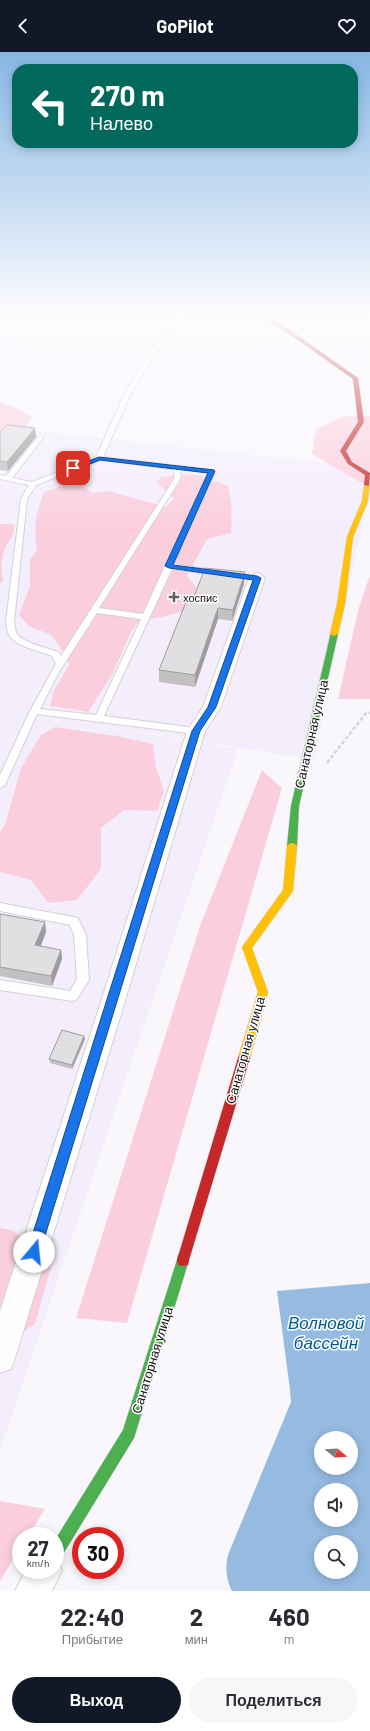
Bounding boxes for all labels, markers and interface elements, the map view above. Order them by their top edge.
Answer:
icon: back [12,15,34,37]
text: GoPilot [156,15,214,37]
icon: heart [336,15,358,37]
text: 270 m [90,78,165,112]
icon: left [24,80,76,132]
text: Налево [90,112,153,134]
pin [56,451,90,485]
icon: arrive [62,457,84,479]
marker: хоспис [168,591,180,603]
place label: хоспис [183,591,218,604]
street label: Санаторная улица [291,677,331,790]
street label: Санаторная улица [222,994,268,1106]
position arrow [13,1231,55,1273]
street label: Санаторная улица [128,1304,176,1415]
water label: Волновой бассейн [288,1312,365,1352]
north arrow [314,1431,358,1475]
map controls [314,1431,358,1579]
button: sound [314,1483,358,1527]
speed limit sign: 30 [72,1527,124,1579]
button: search [314,1535,358,1579]
text: 27 [27,1536,49,1560]
text: km/h [27,1557,49,1569]
text: 22:40 [60,1602,124,1631]
text: 2 [190,1602,203,1631]
text: 460 [268,1602,310,1631]
text: Прибытие [62,1631,123,1647]
text: мин [185,1631,208,1647]
text: m [284,1631,294,1647]
button: Выход [12,1677,181,1723]
button: Поделиться [189,1677,358,1723]

